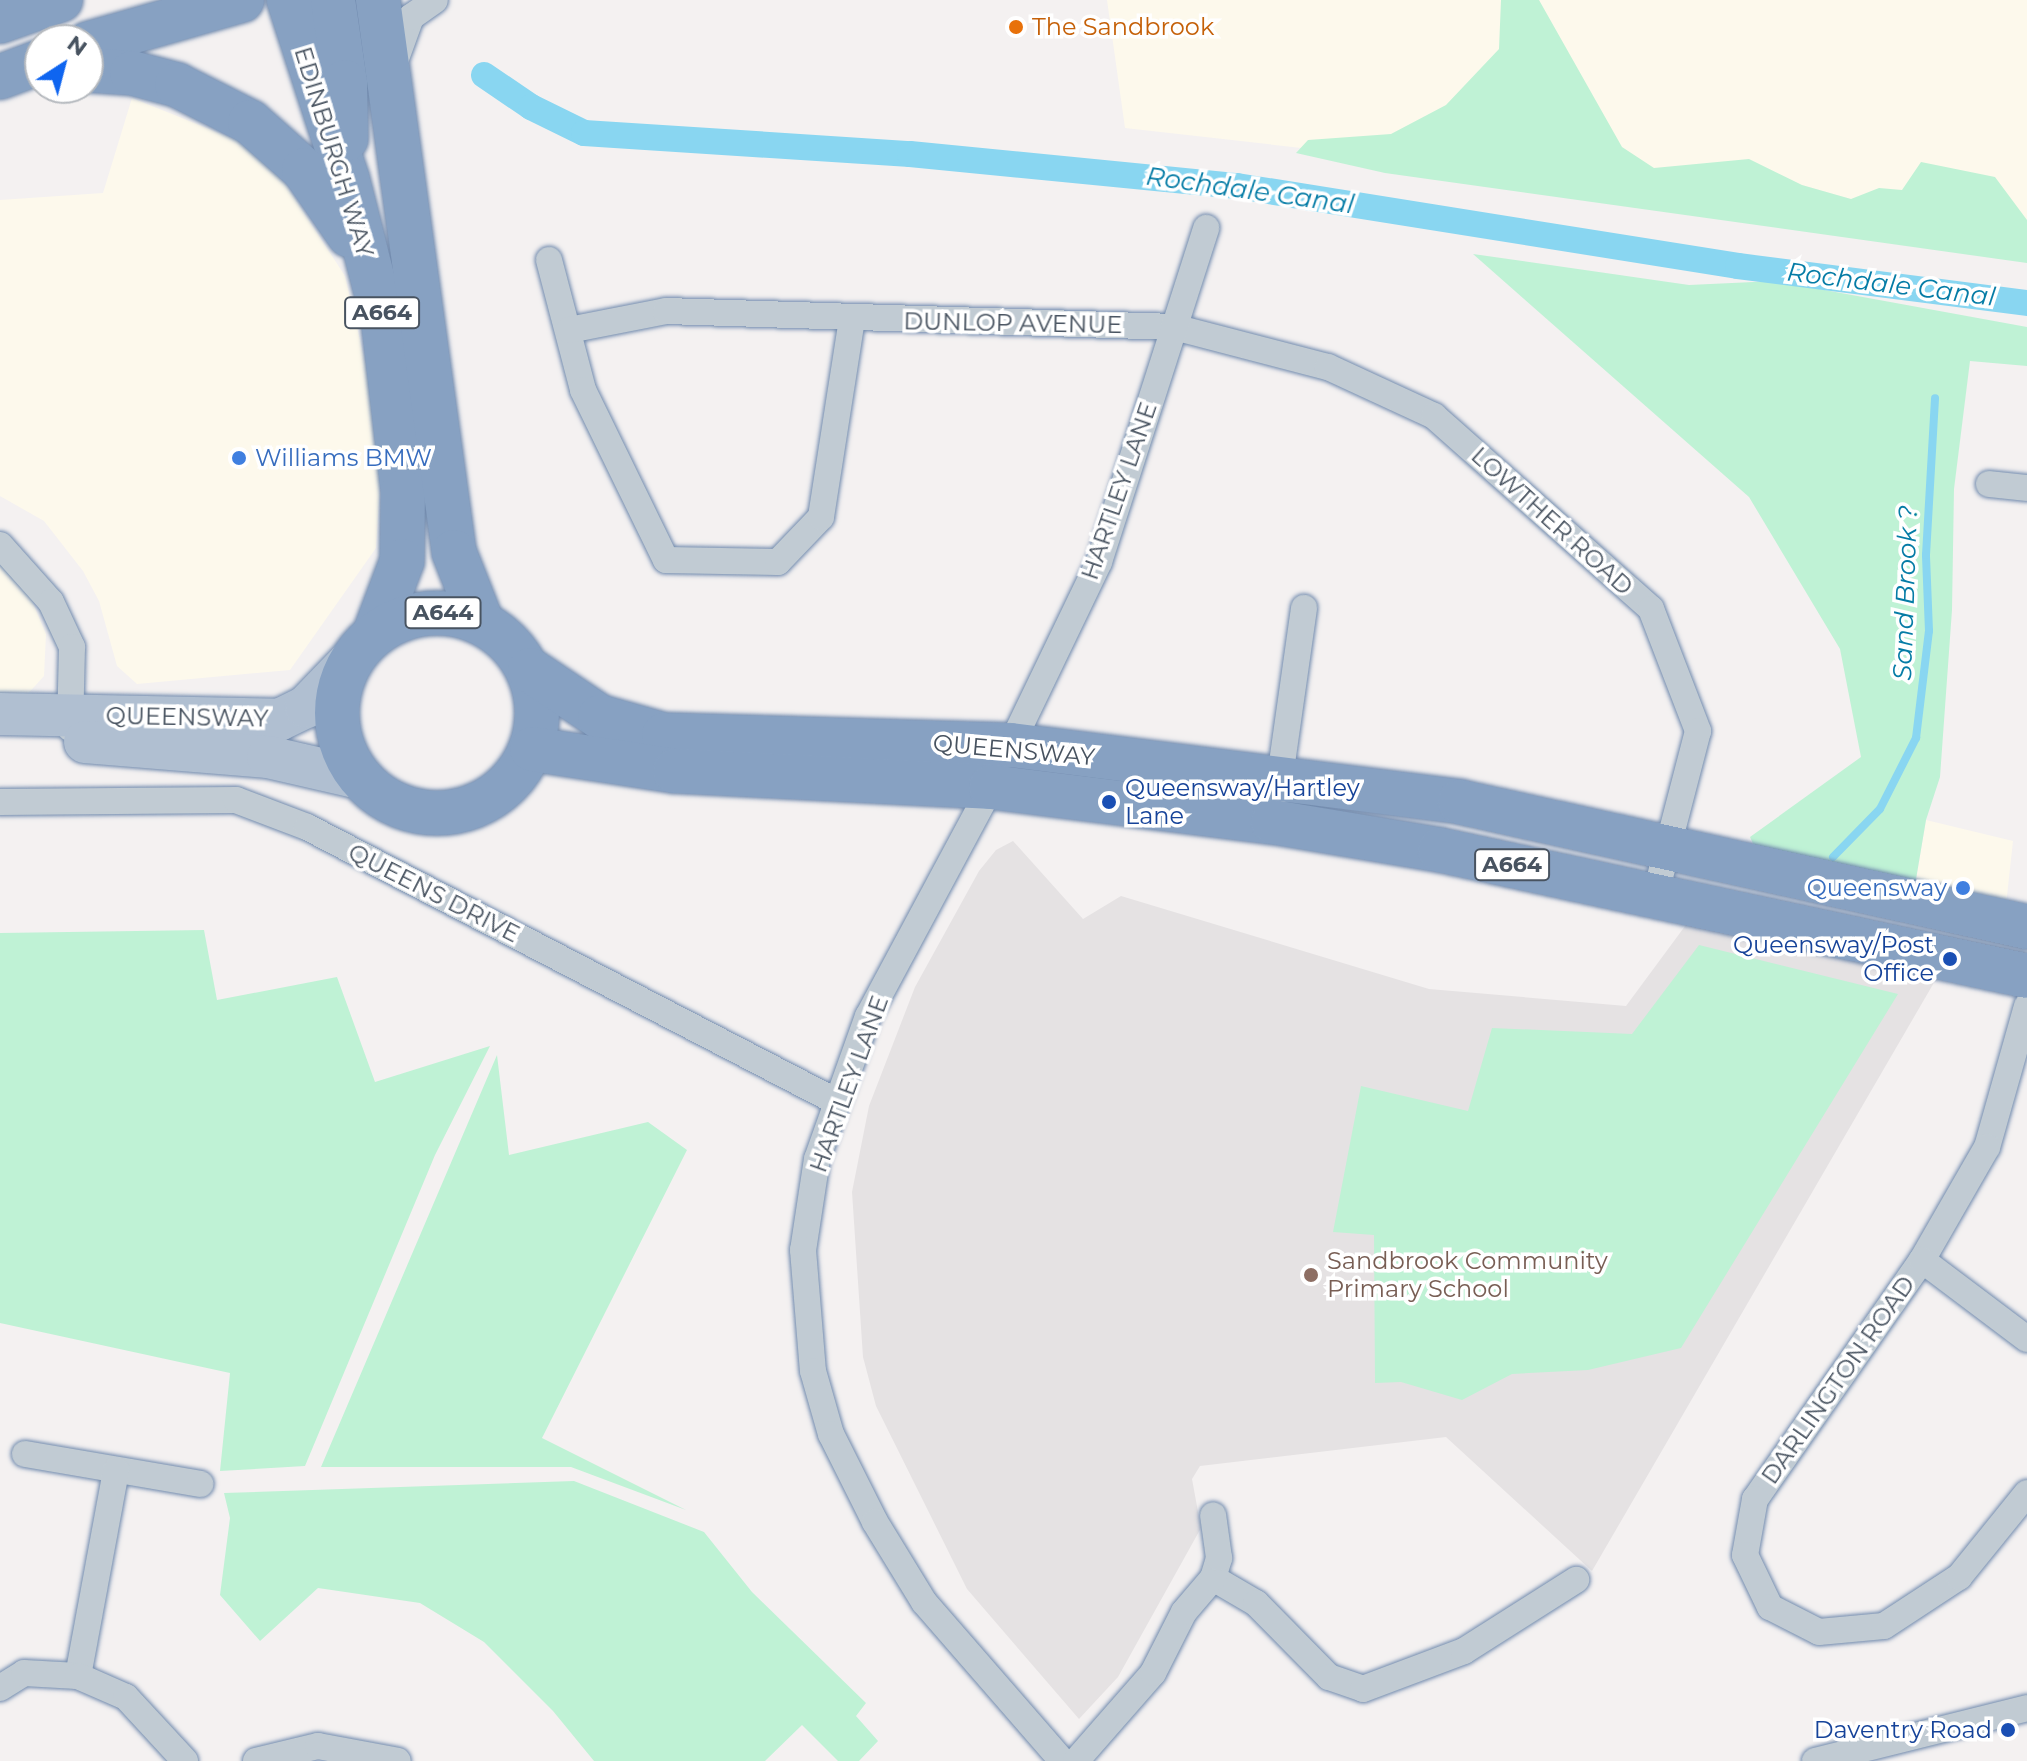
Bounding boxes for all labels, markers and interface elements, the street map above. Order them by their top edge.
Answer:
place label: The Sandbrook [1032,13,1214,41]
marker: The Sandbrook [1007,18,1025,36]
north arrow [24,24,104,104]
text: N [62,30,92,62]
street label: EDINBURGH WAY [288,43,380,261]
water label: Rochdale Canal [1144,161,1356,221]
water label: Rochdale Canal [1785,257,1997,313]
road number: A664 [344,295,420,331]
street label: DUNLOP AVENUE [903,307,1123,339]
street label: HARTLEY LANE [1075,398,1163,584]
street label: LOWTHER ROAD [1465,441,1639,601]
place label: Williams BMW [255,444,432,472]
marker: Williams BMW [230,449,248,467]
water label: Sand Brook ? [1887,505,1925,681]
road number: A644 [403,595,483,631]
street label: QUEENSWAY [105,701,269,733]
street label: QUEENSWAY [932,729,1096,771]
place label: Queensway/Hartley Lane [1125,774,1360,830]
marker: Queensway/Hartley Lane [1100,793,1118,811]
street label: QUEENS DRIVE [344,837,524,949]
road number: A664 [1474,847,1550,883]
place label: Queensway [1807,874,1947,902]
marker: Queensway [1954,879,1972,897]
place label: Queensway/Post Office [1733,931,1934,987]
marker: Queensway/Post Office [1941,950,1959,968]
street label: HARTLEY LANE [804,992,894,1176]
place label: Sandbrook Community Primary School [1327,1247,1608,1303]
marker: Sandbrook Community Primary School [1302,1266,1320,1284]
street label: DARLINGTON ROAD [1755,1270,1921,1490]
place label: Daventry Road [1814,1716,1992,1744]
marker: Daventry Road [1999,1721,2017,1739]

